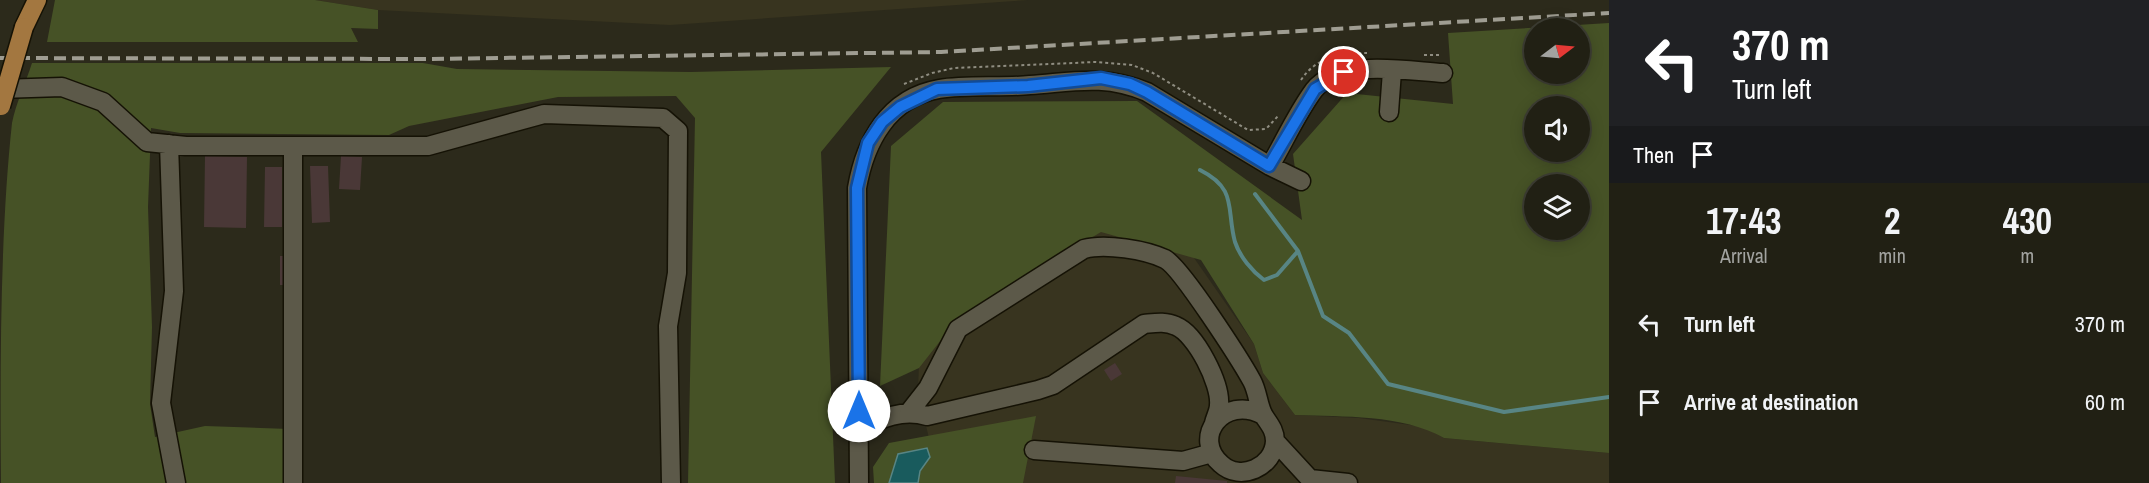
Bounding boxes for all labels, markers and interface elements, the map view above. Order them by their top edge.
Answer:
text: 370 m [1732,17,1830,73]
north arrow [1524,18,1590,84]
map controls [1524,18,1590,240]
icon: left [1633,24,1711,102]
pin [1318,46,1369,97]
icon: arrive [1327,55,1360,88]
text: Turn left [1732,71,1811,107]
button: sound [1524,96,1590,162]
icon: arrive [1686,138,1719,171]
text: Then [1633,140,1674,170]
button: layers [1524,174,1590,240]
text: 17:43 [1706,197,1781,245]
text: 2 [1884,197,1900,245]
text: 430 [2003,197,2052,245]
text: Arrival [1720,242,1767,269]
text: min [1878,242,1906,269]
text: m [2021,242,2034,269]
icon: left [1633,308,1666,341]
text: Turn left [1684,309,1755,339]
text: 370 m [2075,309,2125,339]
position arrow [827,379,891,443]
icon: arrive [1633,386,1666,419]
text: Arrive at destination [1684,387,1858,417]
text: 60 m [2085,387,2125,417]

